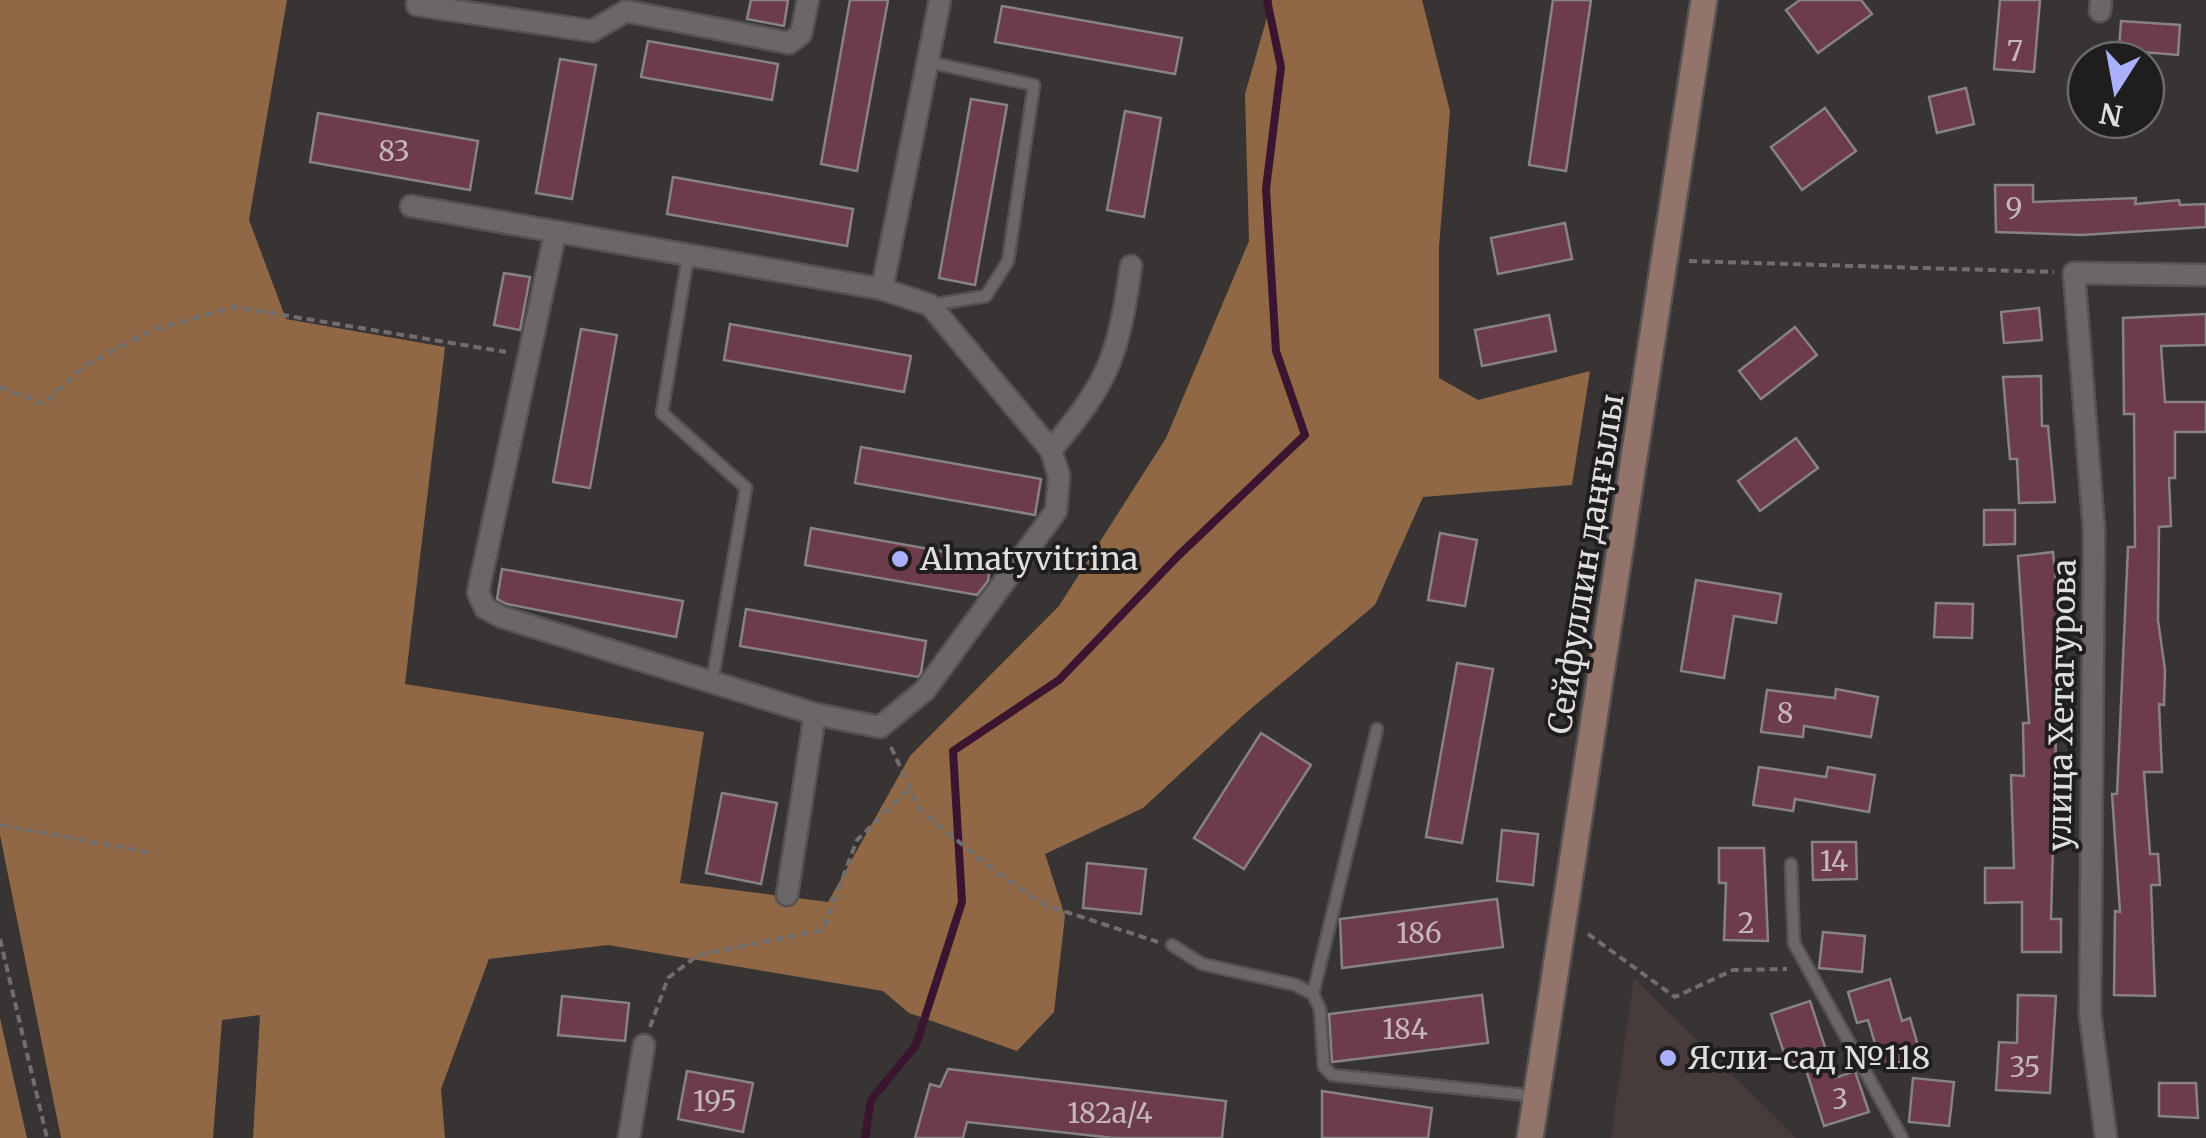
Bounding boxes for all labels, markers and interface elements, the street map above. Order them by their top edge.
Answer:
house number: 7 [2007,33,2023,69]
north arrow [2066,40,2166,140]
text: N [2097,95,2126,134]
house number: 83 [378,133,410,169]
house number: 9 [2006,190,2022,226]
street label: Сейфуллин даңғылы [1539,391,1633,737]
place label: Almatyvitrina [919,539,1138,579]
marker: Almatyvitrina [889,548,911,570]
street label: улица Хетагурова [2039,559,2085,851]
house number: 8 [1777,695,1793,731]
house number: 14 [1820,843,1848,879]
house number: 2 [1738,905,1754,941]
house number: 186 [1396,915,1442,951]
house number: 184 [1382,1011,1428,1047]
place label: Ясли-сад №118 [1688,1038,1930,1078]
marker: Ясли-сад №118 [1657,1047,1679,1069]
house number: 35 [2010,1049,2040,1085]
house number: 3 [1832,1081,1848,1117]
house number: 195 [693,1083,737,1119]
house number: 182а/4 [1067,1095,1153,1131]

